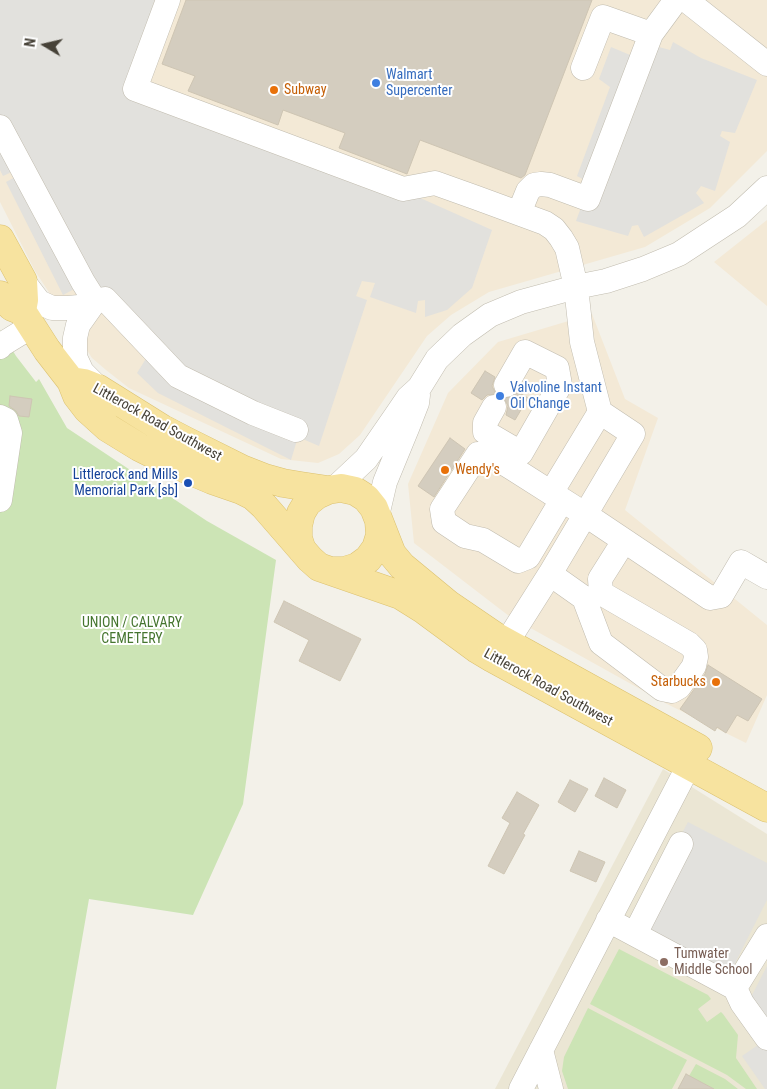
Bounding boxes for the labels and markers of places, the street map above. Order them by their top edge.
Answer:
place label: Walmart Supercenter [386,67,452,100]
marker: Walmart Supercenter [370,77,382,89]
place label: Subway [284,82,326,98]
marker: Subway [268,84,280,96]
place label: Valvoline Instant Oil Change [510,380,602,412]
marker: Valvoline Instant Oil Change [494,390,506,402]
place label: Wendy's [455,462,500,478]
marker: Wendy's [439,464,451,476]
place label: Littlerock and Mills Memorial Park [sb] [73,467,178,500]
marker: Littlerock and Mills Memorial Park [sb] [182,477,194,489]
place label: Starbucks [651,674,706,690]
marker: Starbucks [710,676,722,688]
place label: Tumwater Middle School [674,946,752,979]
marker: Tumwater Middle School [658,956,670,968]

